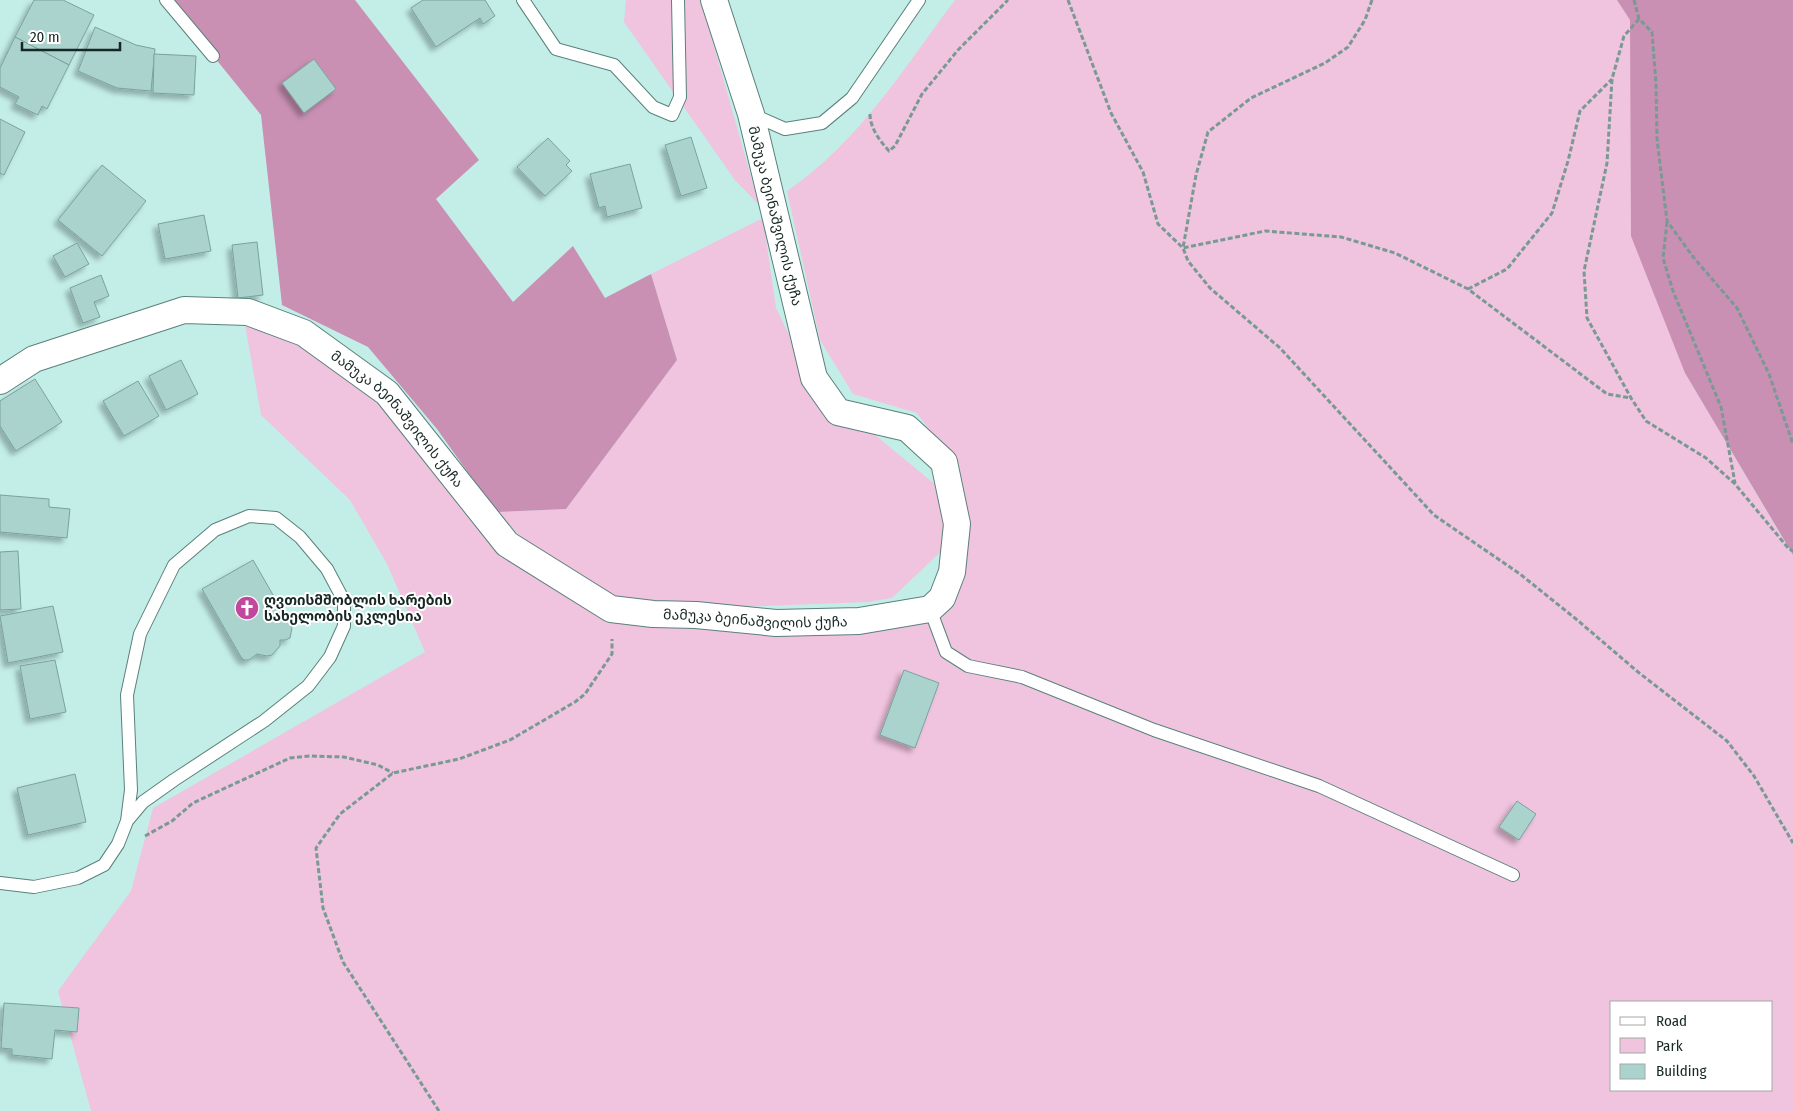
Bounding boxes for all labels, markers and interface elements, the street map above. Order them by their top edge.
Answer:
scale bar [22,20,120,52]
text: 20 m [30,28,60,46]
street label: მამუკა ბეინაშვილის ქუჩა [744,124,806,308]
street label: მამუკა ბეინაშვილის ქუჩა [328,347,467,491]
place label: ღვთისმშობლის ხარების სახელობის ეკლესია [264,592,452,625]
church icon: ღვთისმშობლის ხარების სახელობის ეკლესია [234,595,260,621]
street label: მამუკა ბეინაშვილის ქუჩა [663,606,848,632]
legend [1610,1001,1773,1091]
text: Road [1656,1012,1687,1030]
text: Park [1656,1037,1683,1055]
text: Building [1656,1062,1707,1080]

